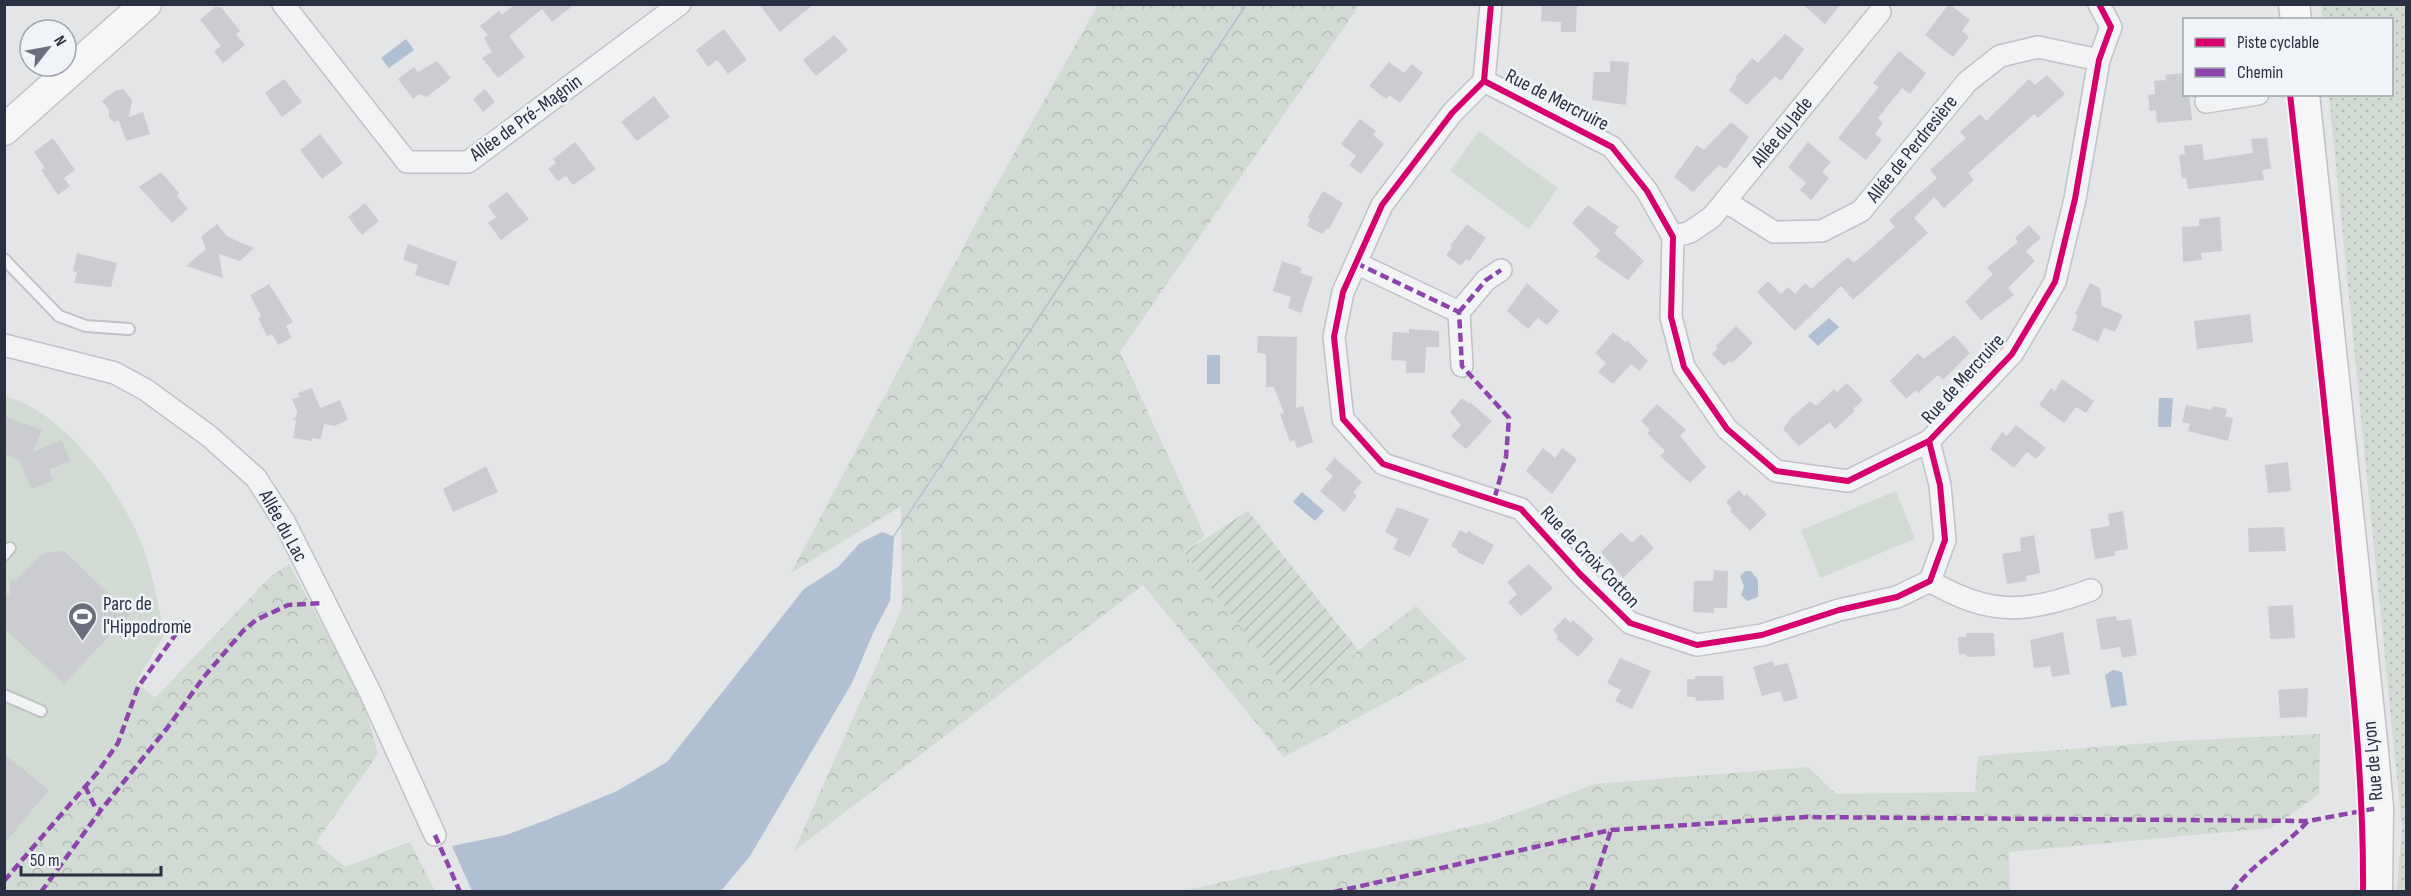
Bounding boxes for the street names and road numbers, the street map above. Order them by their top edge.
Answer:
street label: Rue de Mercruire [1501,64,1613,136]
street label: Allée de Pré-Magnin [464,69,587,167]
street label: Allée de Perdresière [1861,90,1963,208]
street label: Allée du Jade [1746,92,1818,173]
street label: Rue de Mercruire [1916,329,2010,429]
street label: Allée du Lac [253,485,313,566]
street label: Rue de Croix Cotton [1535,501,1645,613]
street label: Rue de Lyon [2358,720,2388,802]

